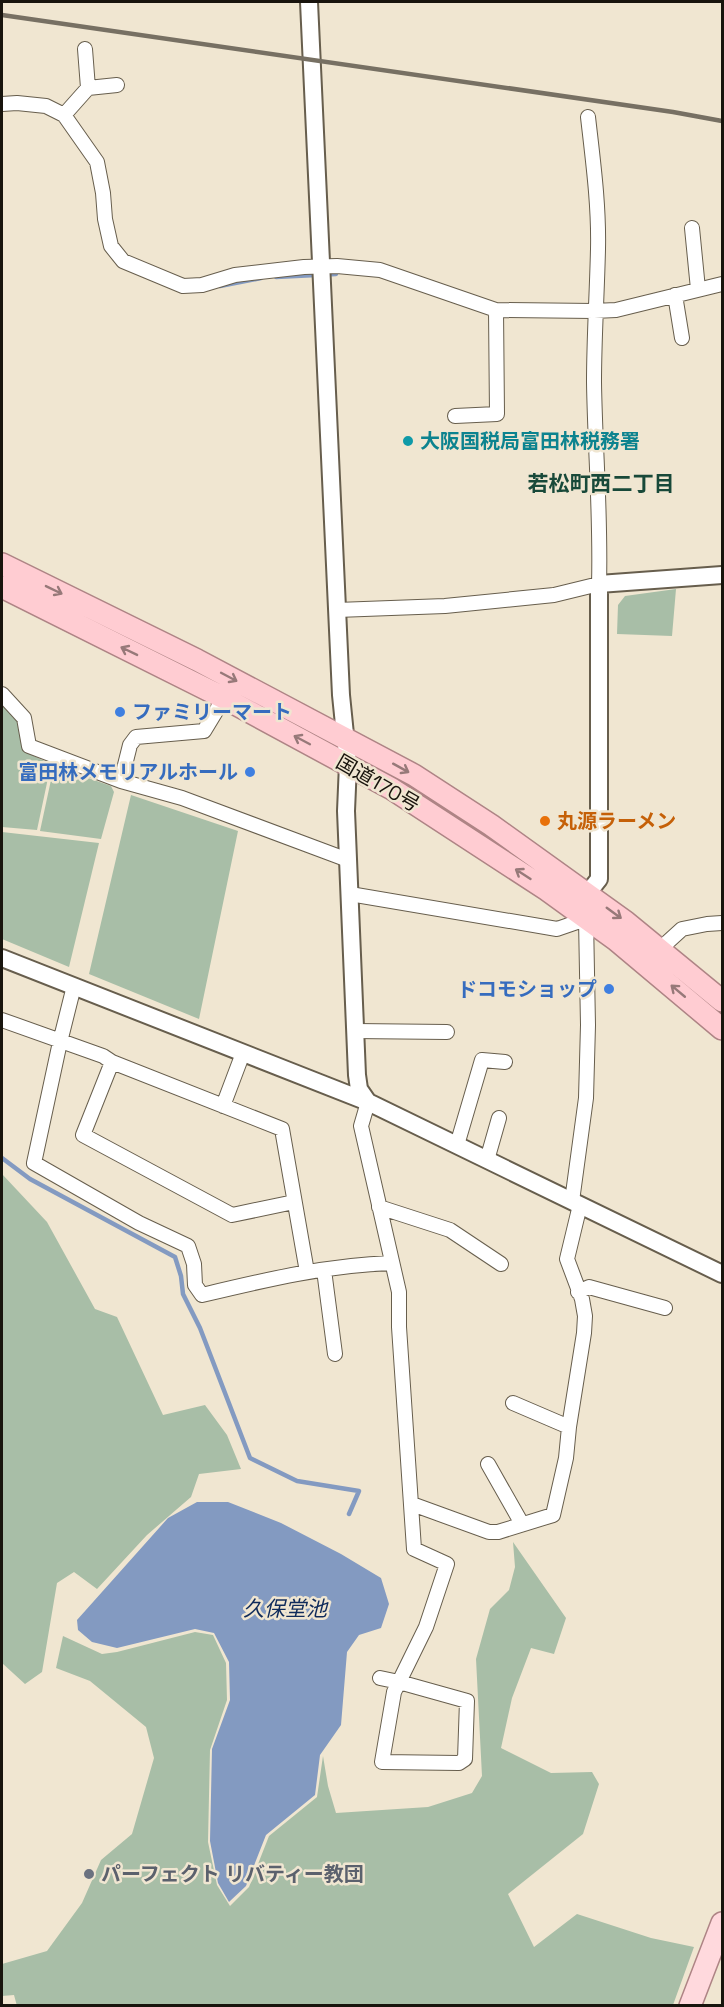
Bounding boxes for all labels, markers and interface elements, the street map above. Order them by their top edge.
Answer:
place label: 大阪国税局富田林税務署 [420,428,640,454]
marker: 大阪国税局富田林税務署 [401,434,415,448]
district label: 若松町西二丁目 [528,470,675,497]
one-way arrow [45,584,63,596]
one-way arrow [120,644,138,656]
one-way arrow [219,671,237,683]
place label: ファミリーマート [132,699,292,725]
marker: ファミリーマート [113,705,127,719]
one-way arrow [294,734,312,745]
street label: 国道170号 [332,749,424,817]
place label: 富田林メモリアルホール [18,759,238,785]
one-way arrow [392,762,409,774]
marker: 富田林メモリアルホール [243,765,257,779]
place label: 丸源ラーメン [557,808,676,834]
marker: 丸源ラーメン [538,814,552,828]
one-way arrow [515,868,531,880]
one-way arrow [605,907,621,919]
place label: ドコモショップ [457,976,597,1002]
marker: ドコモショップ [602,982,616,996]
one-way arrow [671,984,686,998]
water label: 久保堂池 [243,1595,329,1622]
place label: パーフェクト リバティー教団 [101,1861,364,1887]
marker: パーフェクト リバティー教団 [82,1867,96,1881]

